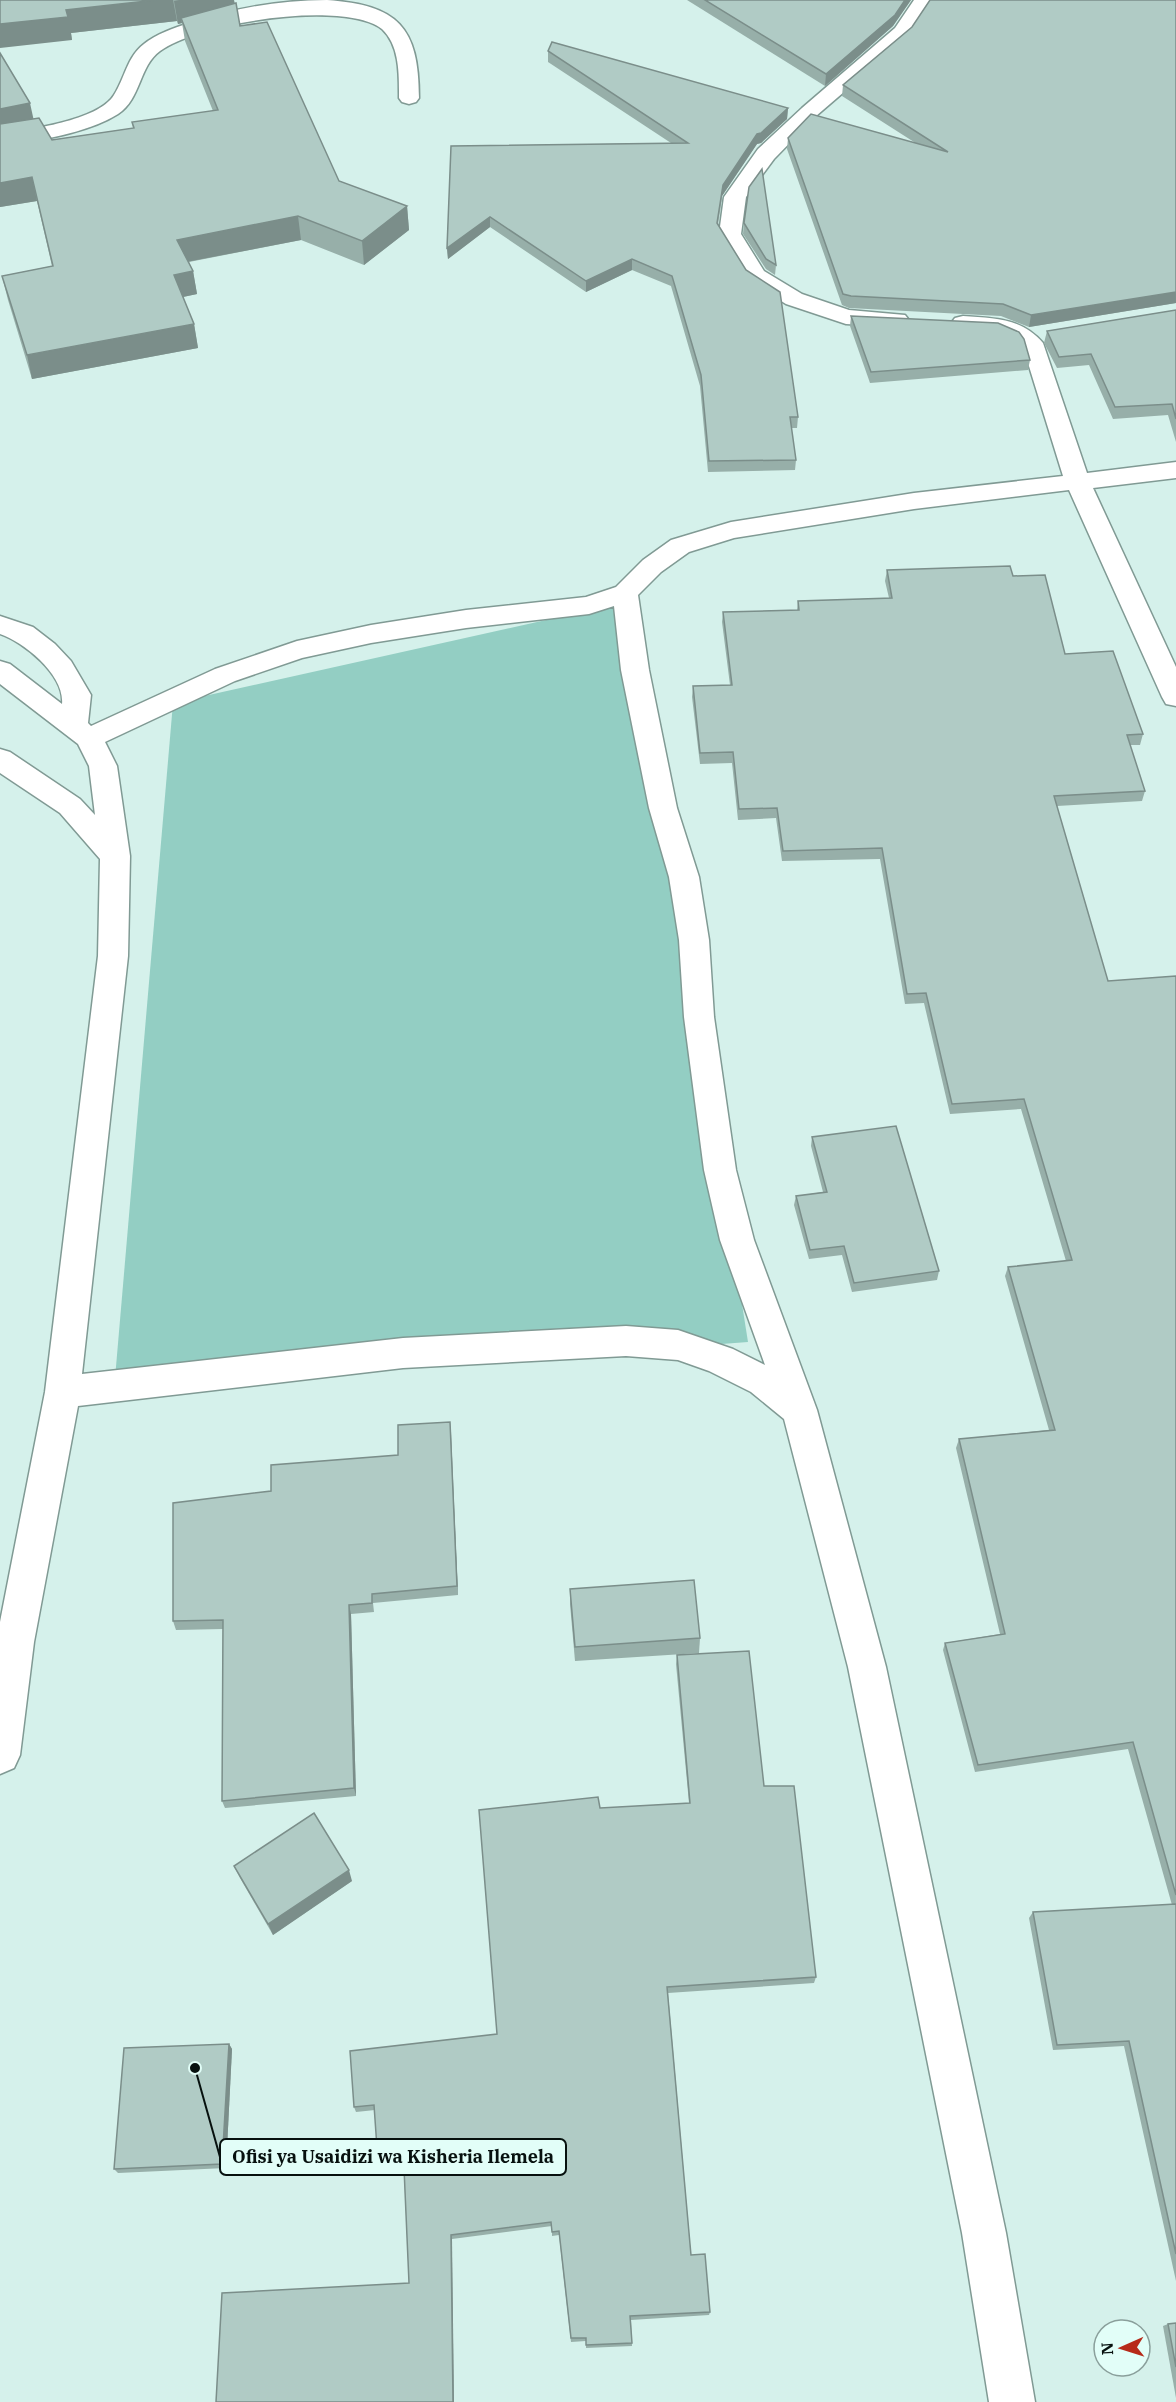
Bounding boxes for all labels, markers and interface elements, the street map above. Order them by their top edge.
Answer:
callout: Ofisi ya Usaidizi wa Kisheria Ilemela [220,2139,566,2175]
text: Ofisi ya Usaidizi wa Kisheria Ilemela [232,2145,554,2168]
north arrow [1092,2318,1152,2378]
text: N [1097,2342,1117,2356]

